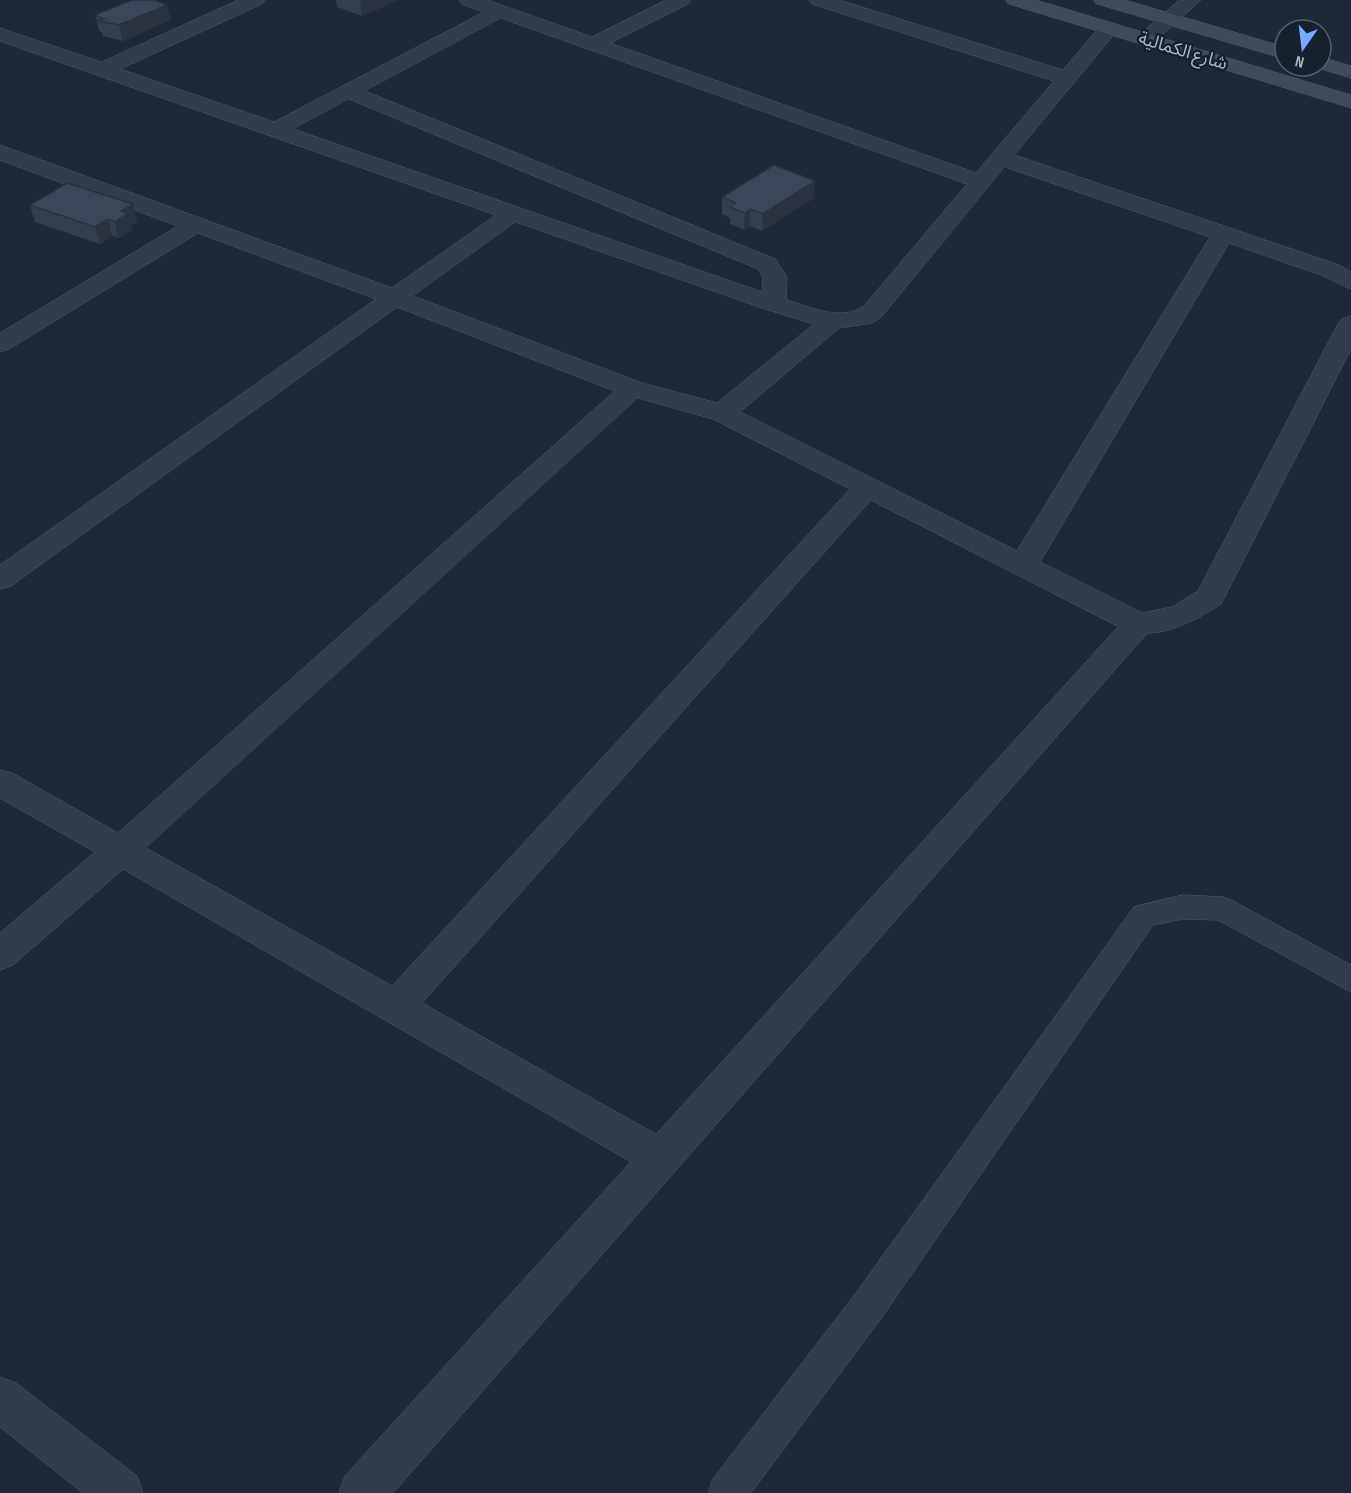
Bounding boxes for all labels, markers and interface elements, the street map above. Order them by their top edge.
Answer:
north arrow [1273,18,1333,78]
street label: شارع الكمالية [1135,28,1230,77]
text: N [1293,51,1306,71]

